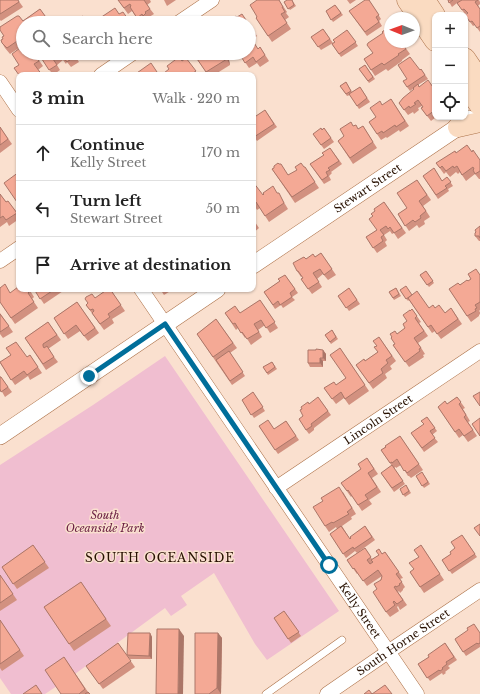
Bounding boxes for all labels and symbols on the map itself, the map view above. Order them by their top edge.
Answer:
north arrow [384,12,420,48]
street label: Stewart Street [331,160,405,216]
route end [80,367,98,385]
street label: Lincoln Street [341,391,416,448]
park label: South Oceanside Park [66,508,145,535]
district label: SOUTH OCEANSIDE [85,550,235,565]
route start [320,556,338,574]
street label: Kelly Street [336,580,385,642]
street label: South Horne Street [354,605,453,679]

